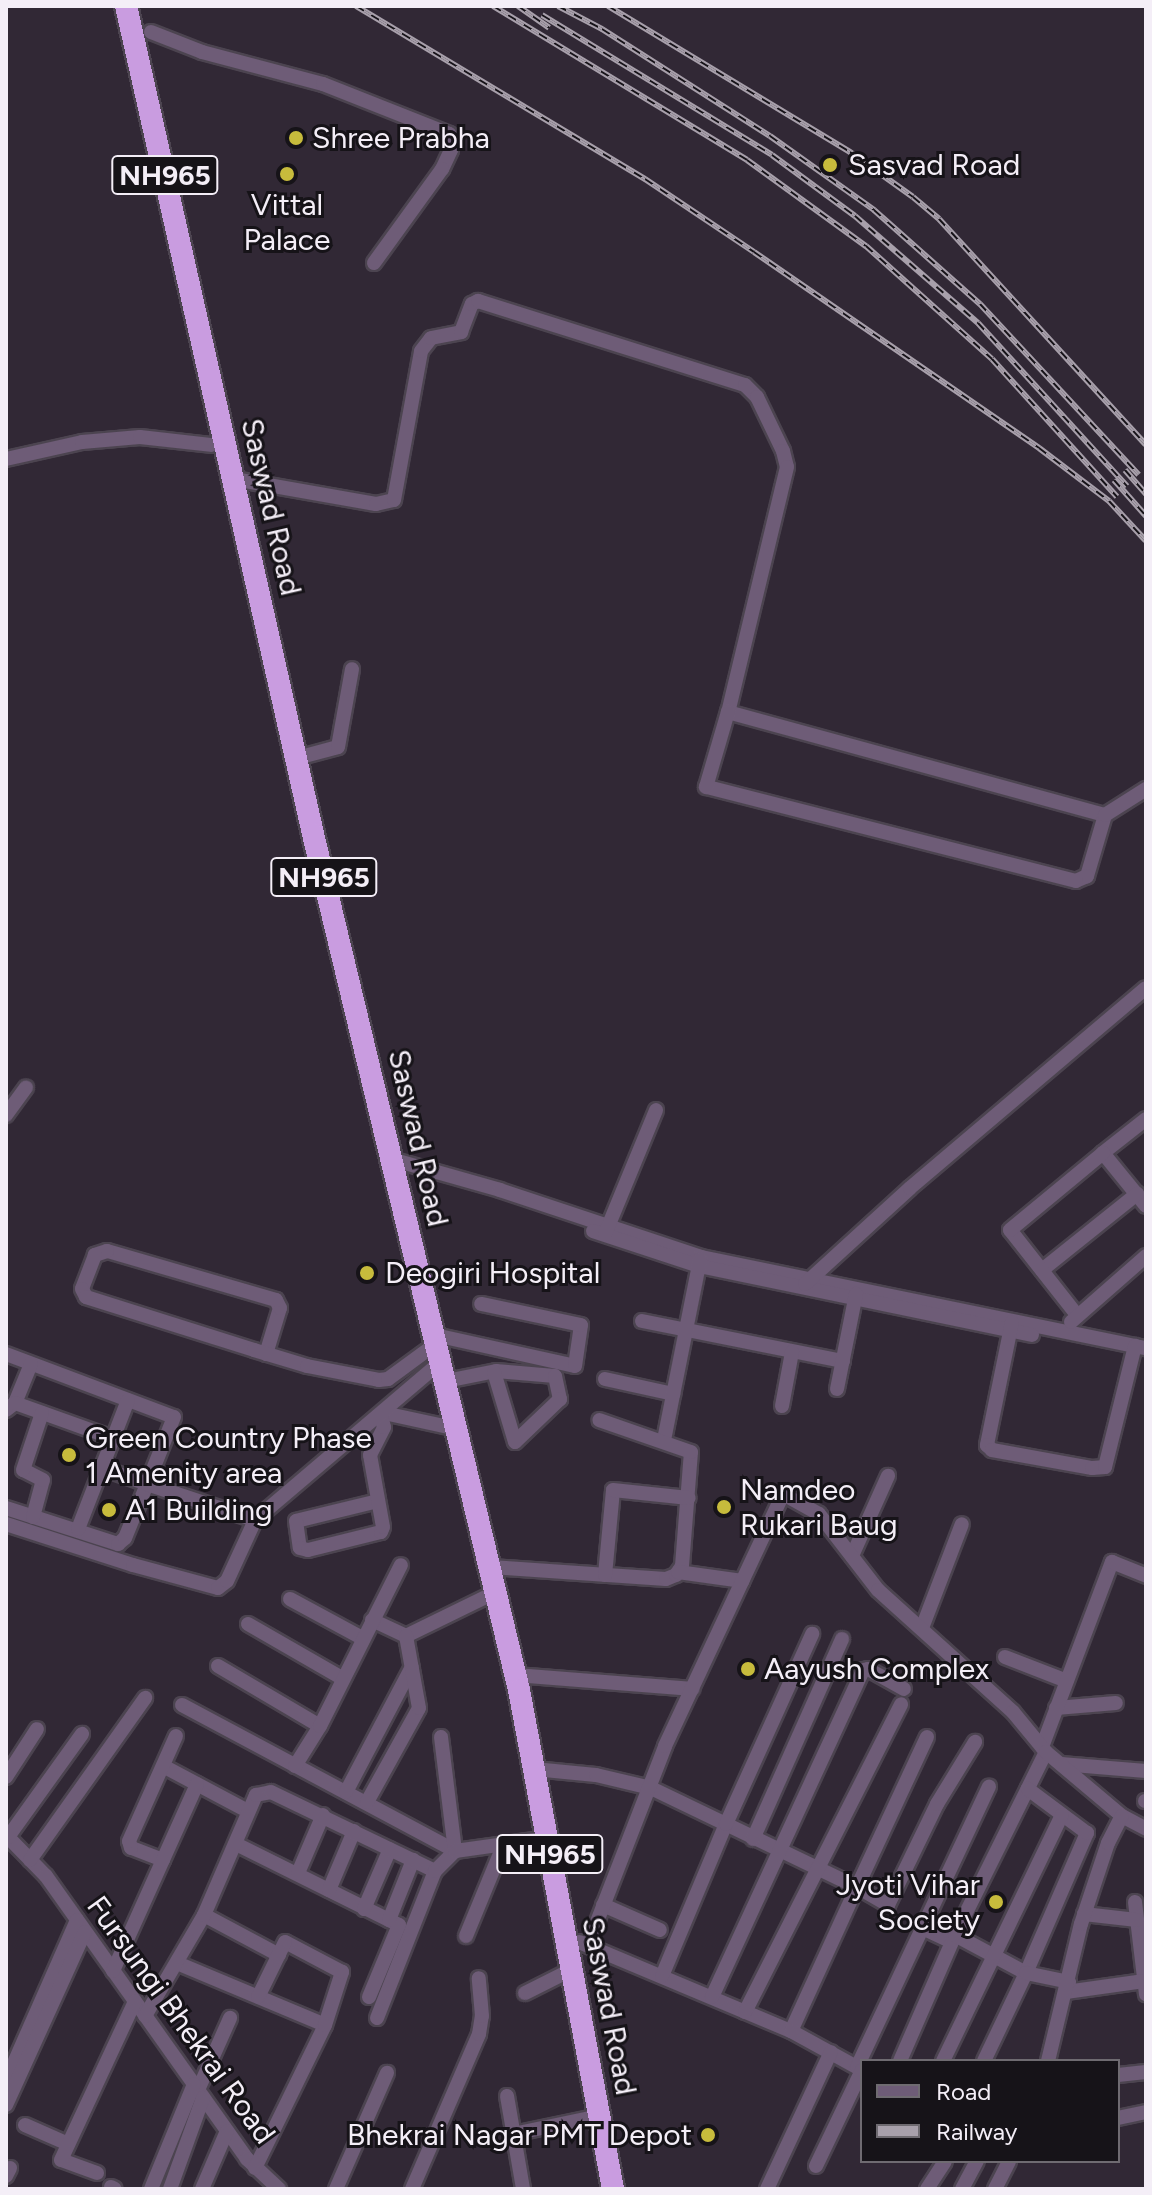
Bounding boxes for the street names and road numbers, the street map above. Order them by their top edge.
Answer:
road number: NH965 [111,151,219,199]
street label: Saswad Road [233,415,309,599]
road number: NH965 [270,853,378,901]
street label: Saswad Road [380,1046,456,1230]
road number: NH965 [496,1830,604,1878]
street label: Fursungi Bhekrai Road [79,1889,283,2151]
street label: Saswad Road [574,1914,644,2098]

